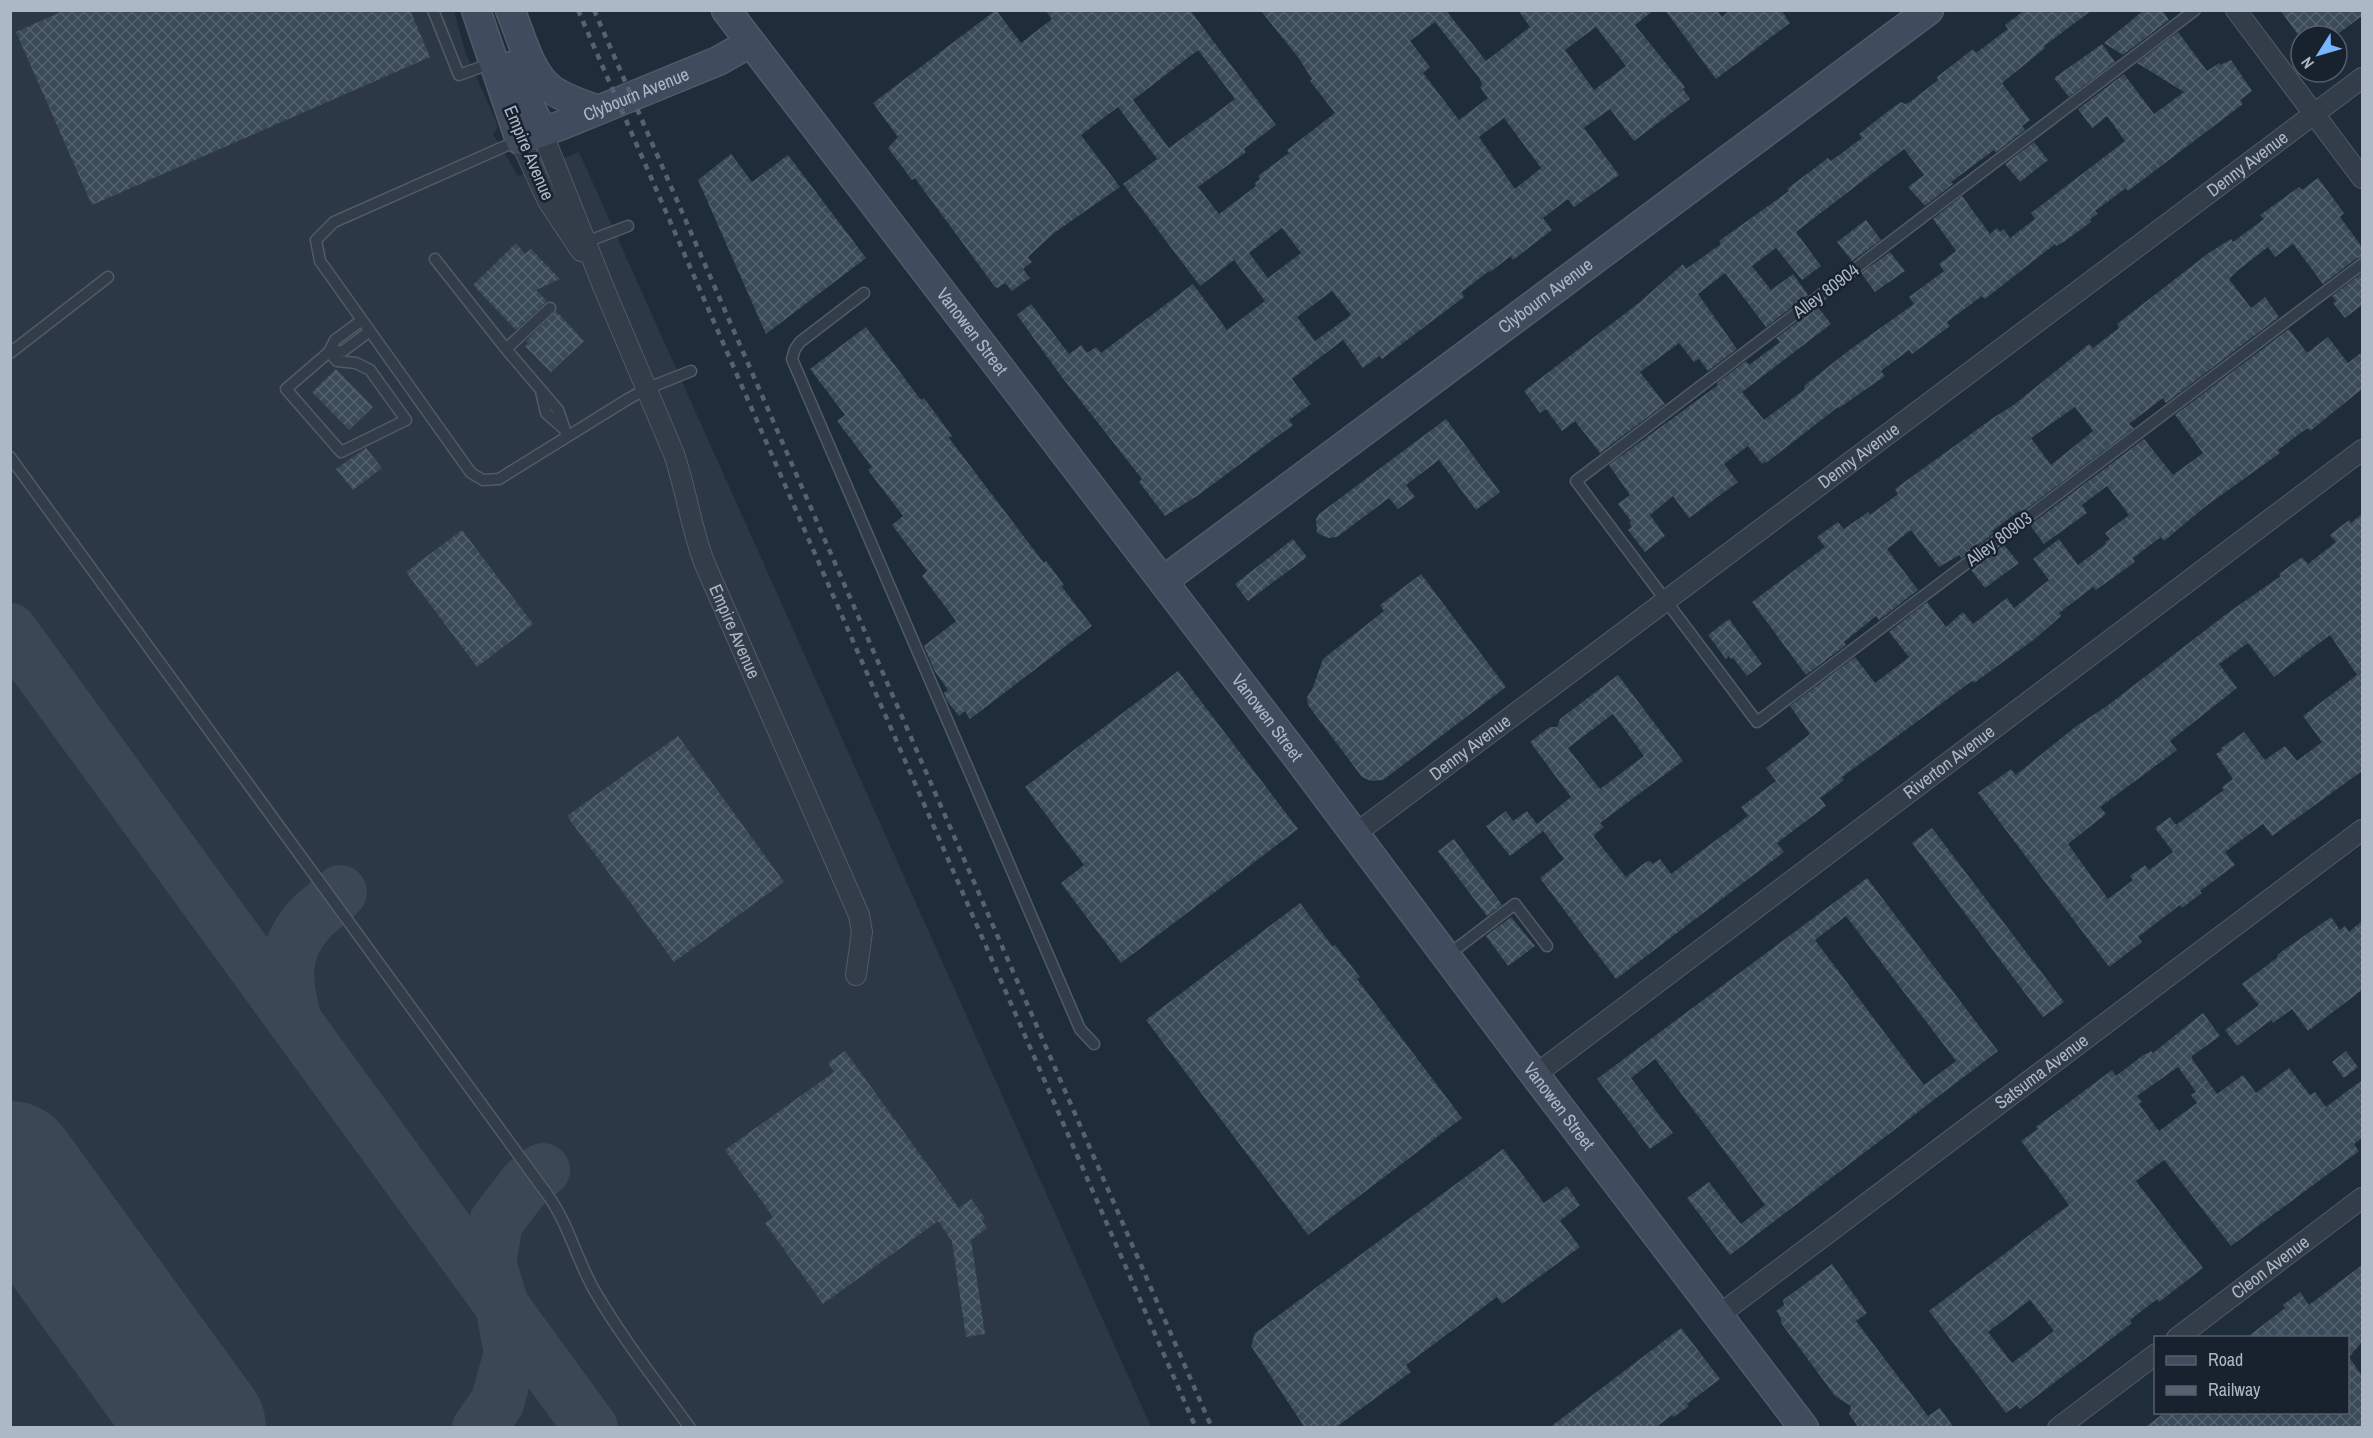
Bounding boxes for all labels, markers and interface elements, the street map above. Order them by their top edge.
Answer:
north arrow [2289,24,2349,84]
text: N [2295,53,2319,73]
street label: Clybourn Avenue [579,61,693,127]
street label: Empire Avenue [498,102,561,204]
street label: Denny Avenue [2201,125,2293,202]
street label: Clybourn Avenue [1493,252,1598,339]
street label: Alley 80904 [1787,257,1864,324]
street label: Vanowen Street [931,282,1014,380]
street label: Denny Avenue [1813,417,1904,494]
street label: Alley 80903 [1960,505,2037,572]
street label: Empire Avenue [703,580,767,682]
street label: Vanowen Street [1226,669,1309,766]
street label: Denny Avenue [1424,708,1516,786]
street label: Riverton Avenue [1898,719,2000,805]
street label: Satsuma Avenue [1989,1028,2093,1115]
street label: Vanowen Street [1518,1057,1601,1155]
street label: Cleon Avenue [2226,1229,2314,1305]
legend [2154,1336,2349,1414]
text: Road [2208,1347,2243,1372]
text: Railway [2208,1377,2261,1402]

